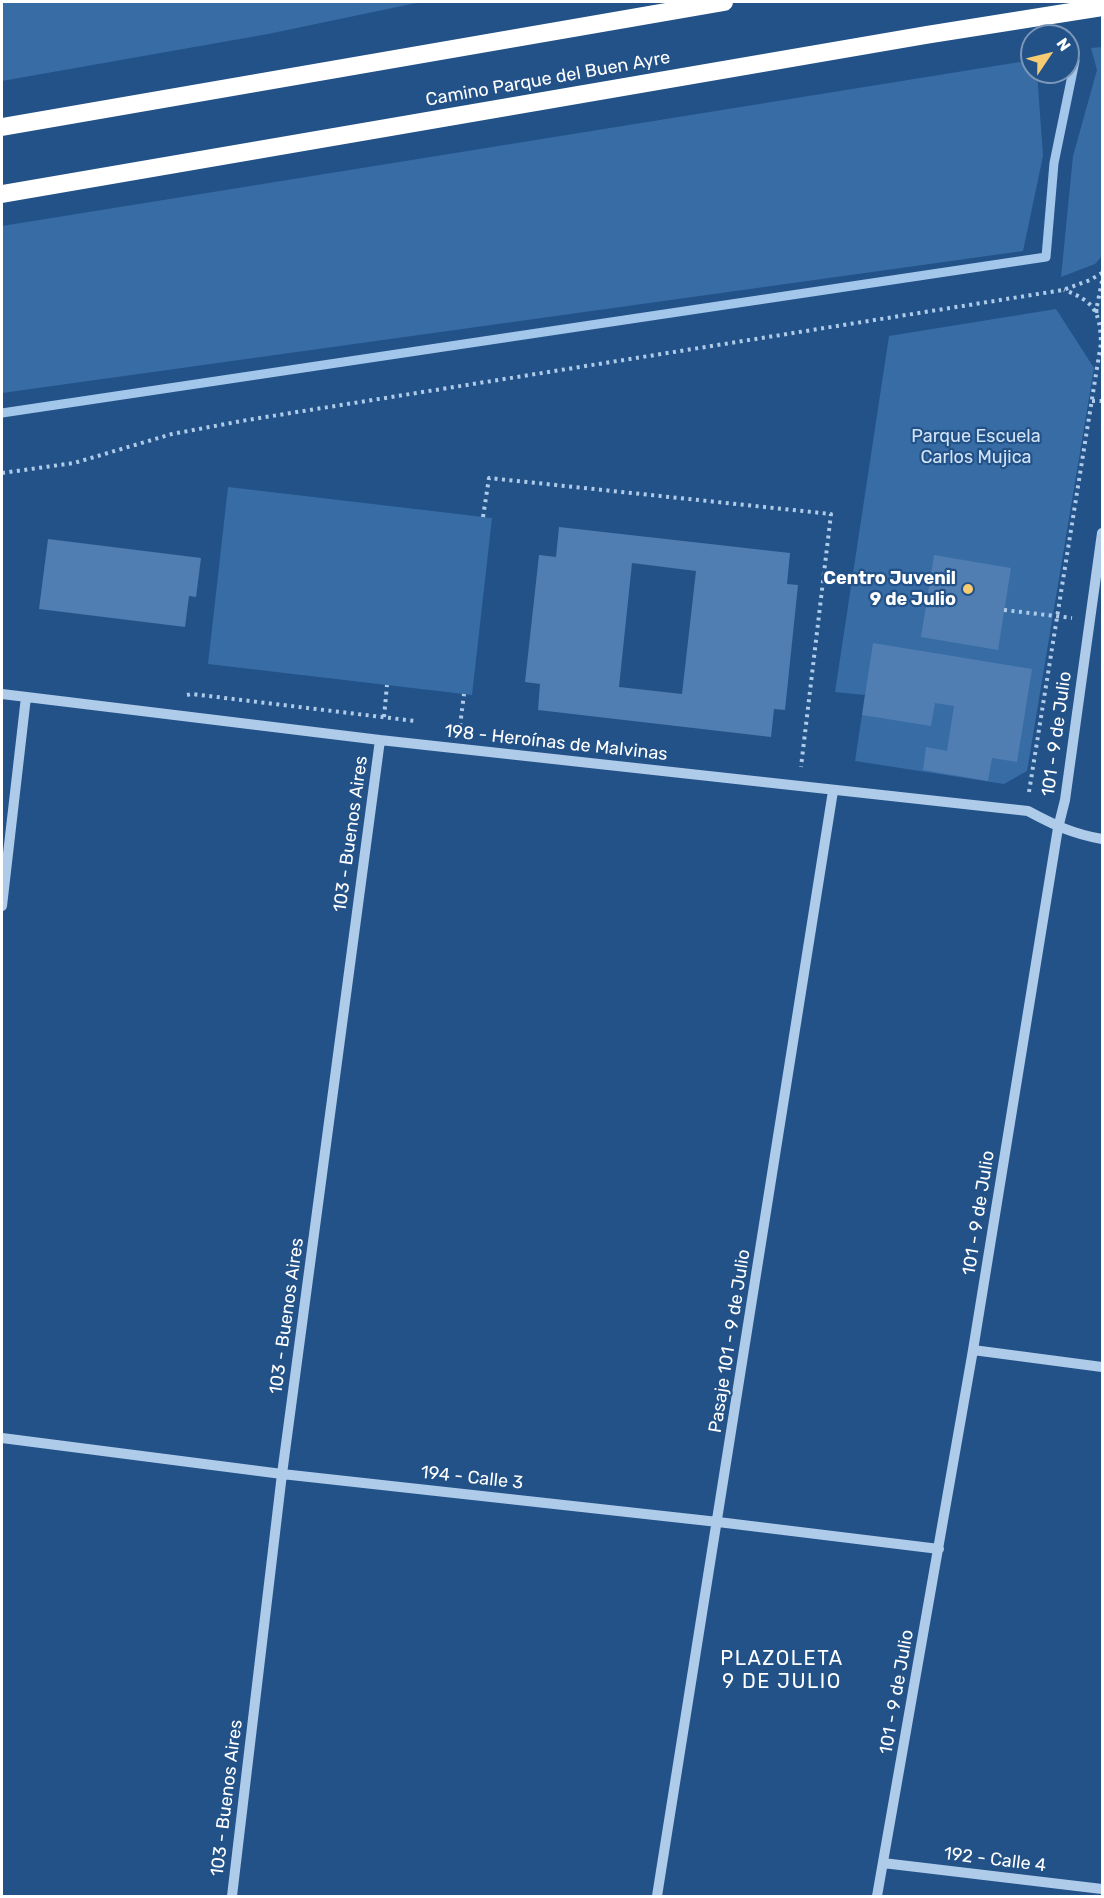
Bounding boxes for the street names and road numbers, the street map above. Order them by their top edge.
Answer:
street label: Camino Parque del Buen Ayre [424,47,672,111]
street label: 101 - 9 de Julio [1038,670,1076,798]
street label: 198 - Heroínas de Malvinas [443,721,669,765]
street label: 103 - Buenos Aires [329,754,373,914]
street label: 101 - 9 de Julio [958,1149,1000,1277]
street label: 103 - Buenos Aires [265,1236,309,1396]
street label: Pasaje 101 - 9 de Julio [705,1248,755,1434]
street label: 194 - Calle 3 [420,1462,524,1494]
street label: 101 - 9 de Julio [875,1628,919,1756]
street label: 103 - Buenos Aires [207,1718,247,1878]
street label: 192 - Calle 4 [943,1843,1047,1877]

